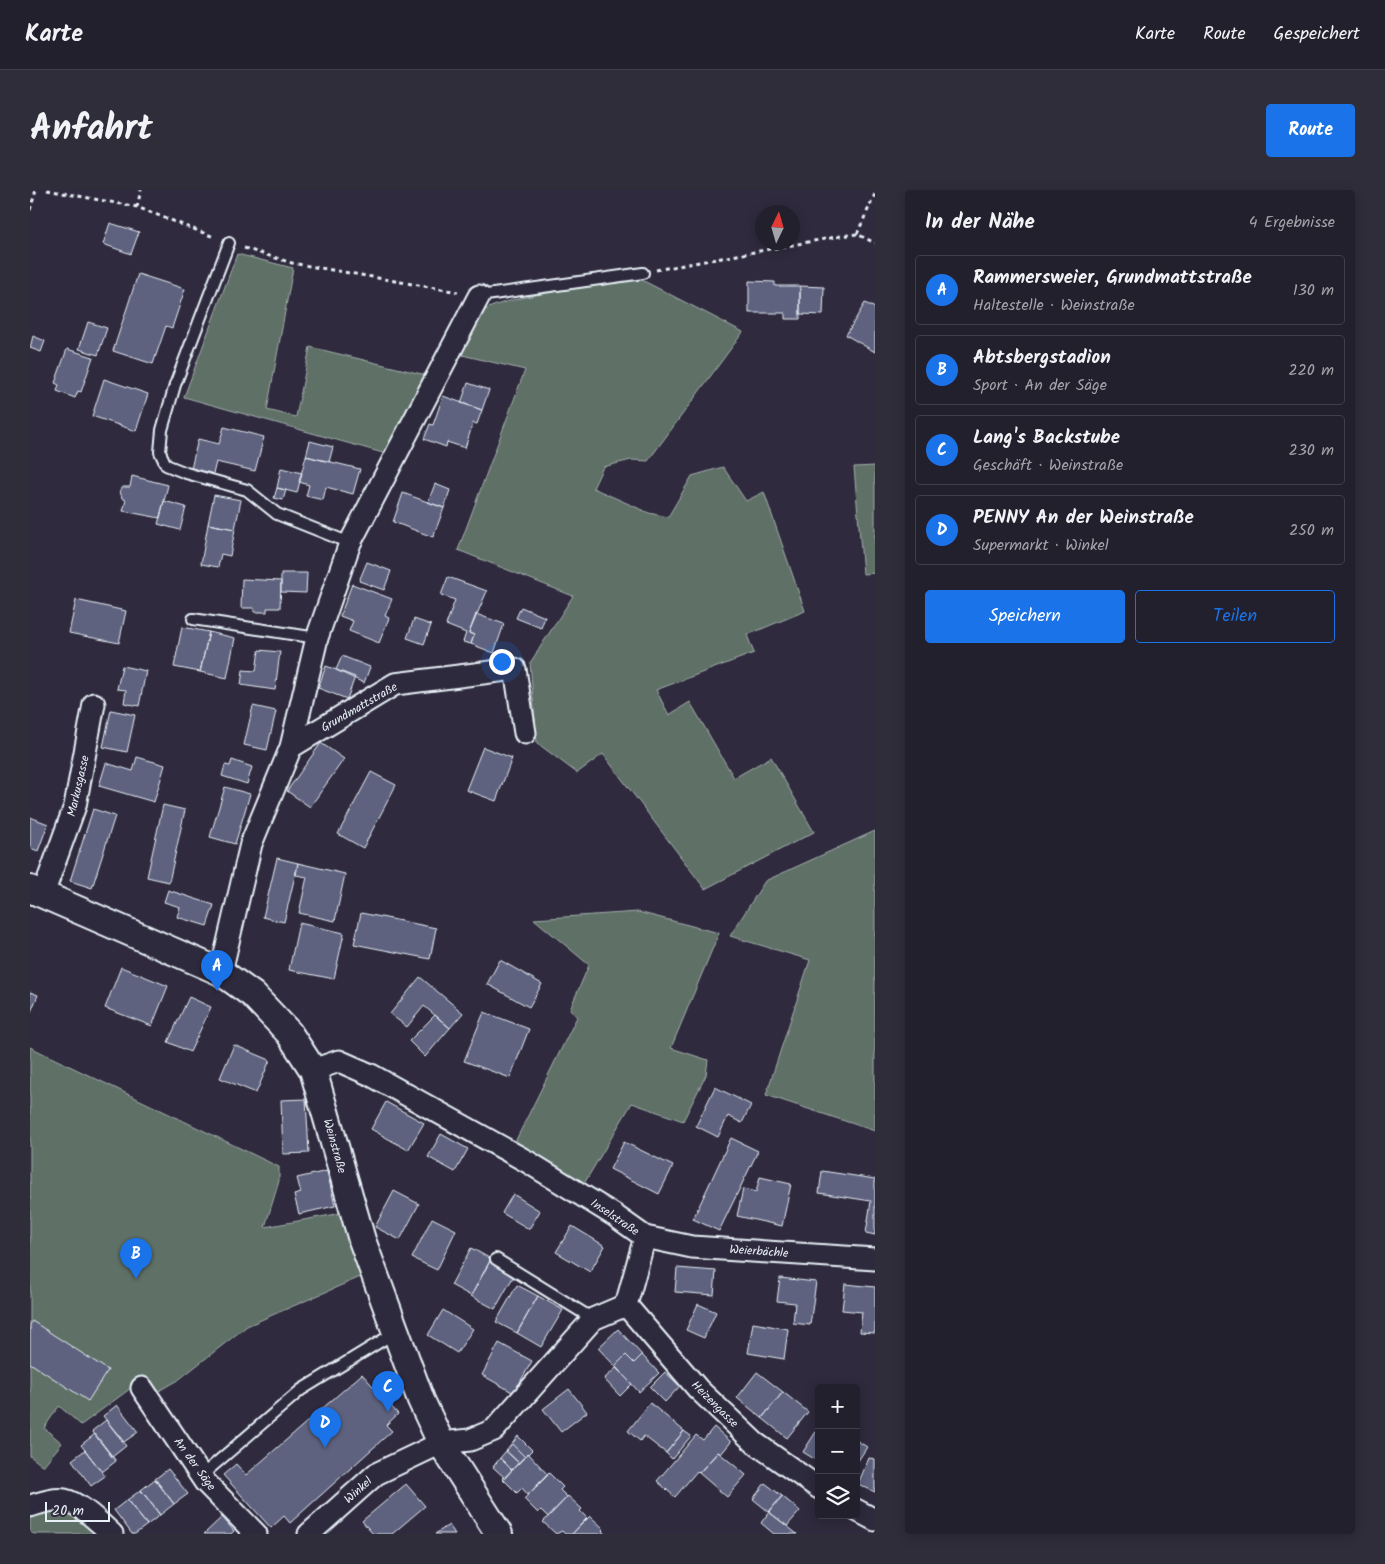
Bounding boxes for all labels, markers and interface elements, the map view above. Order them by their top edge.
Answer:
text: Karte [25,15,83,54]
text: Karte [1135,20,1175,49]
text: Route [1203,20,1246,49]
text: Gespeichert [1274,20,1360,49]
text: Anfahrt [30,102,153,158]
button: Route [1266,104,1355,157]
north arrow [755,205,800,250]
text: In der Nähe [925,206,1035,239]
text: 4 Ergebnisse [1249,210,1335,235]
text: Rammersweier, Grundmattstraße [973,263,1252,293]
text: A [937,278,947,303]
text: 130 m [1293,278,1334,303]
text: Haltestelle · Weinstraße [973,293,1135,318]
text: Abtsbergstadion [973,343,1111,373]
text: B [937,358,947,383]
text: 220 m [1288,358,1334,383]
text: Sport · An der Säge [973,373,1107,398]
text: Lang's Backstube [973,423,1120,453]
text: C [937,438,947,463]
text: 230 m [1288,438,1334,463]
text: Geschäft · Weinstraße [973,453,1123,478]
text: PENNY An der Weinstraße [973,503,1194,533]
text: D [937,518,947,543]
text: 250 m [1289,518,1334,543]
text: Supermarkt · Winkel [973,533,1109,558]
button: Speichern [925,590,1125,643]
button: Teilen [1135,590,1335,643]
your location [489,649,515,675]
street label: Grundmattstraße [317,677,402,737]
street label: Markusgasse [62,753,95,819]
pin: A [201,950,233,991]
street label: Weinstraße [318,1117,352,1176]
street label: Inselstraße [586,1194,643,1241]
pin: B [120,1238,152,1279]
street label: Weierbächle [729,1240,790,1263]
pin: C [372,1371,404,1412]
street label: Heizengasse [687,1376,743,1433]
map controls [815,1384,860,1519]
button: + [815,1384,860,1429]
pin: D [309,1407,341,1448]
button: − [815,1429,860,1474]
street label: An der Säge [169,1434,221,1495]
street label: Winkel [340,1472,377,1508]
button: layers [815,1474,860,1519]
scale bar [45,1499,110,1522]
text: 20 m [52,1500,84,1522]

